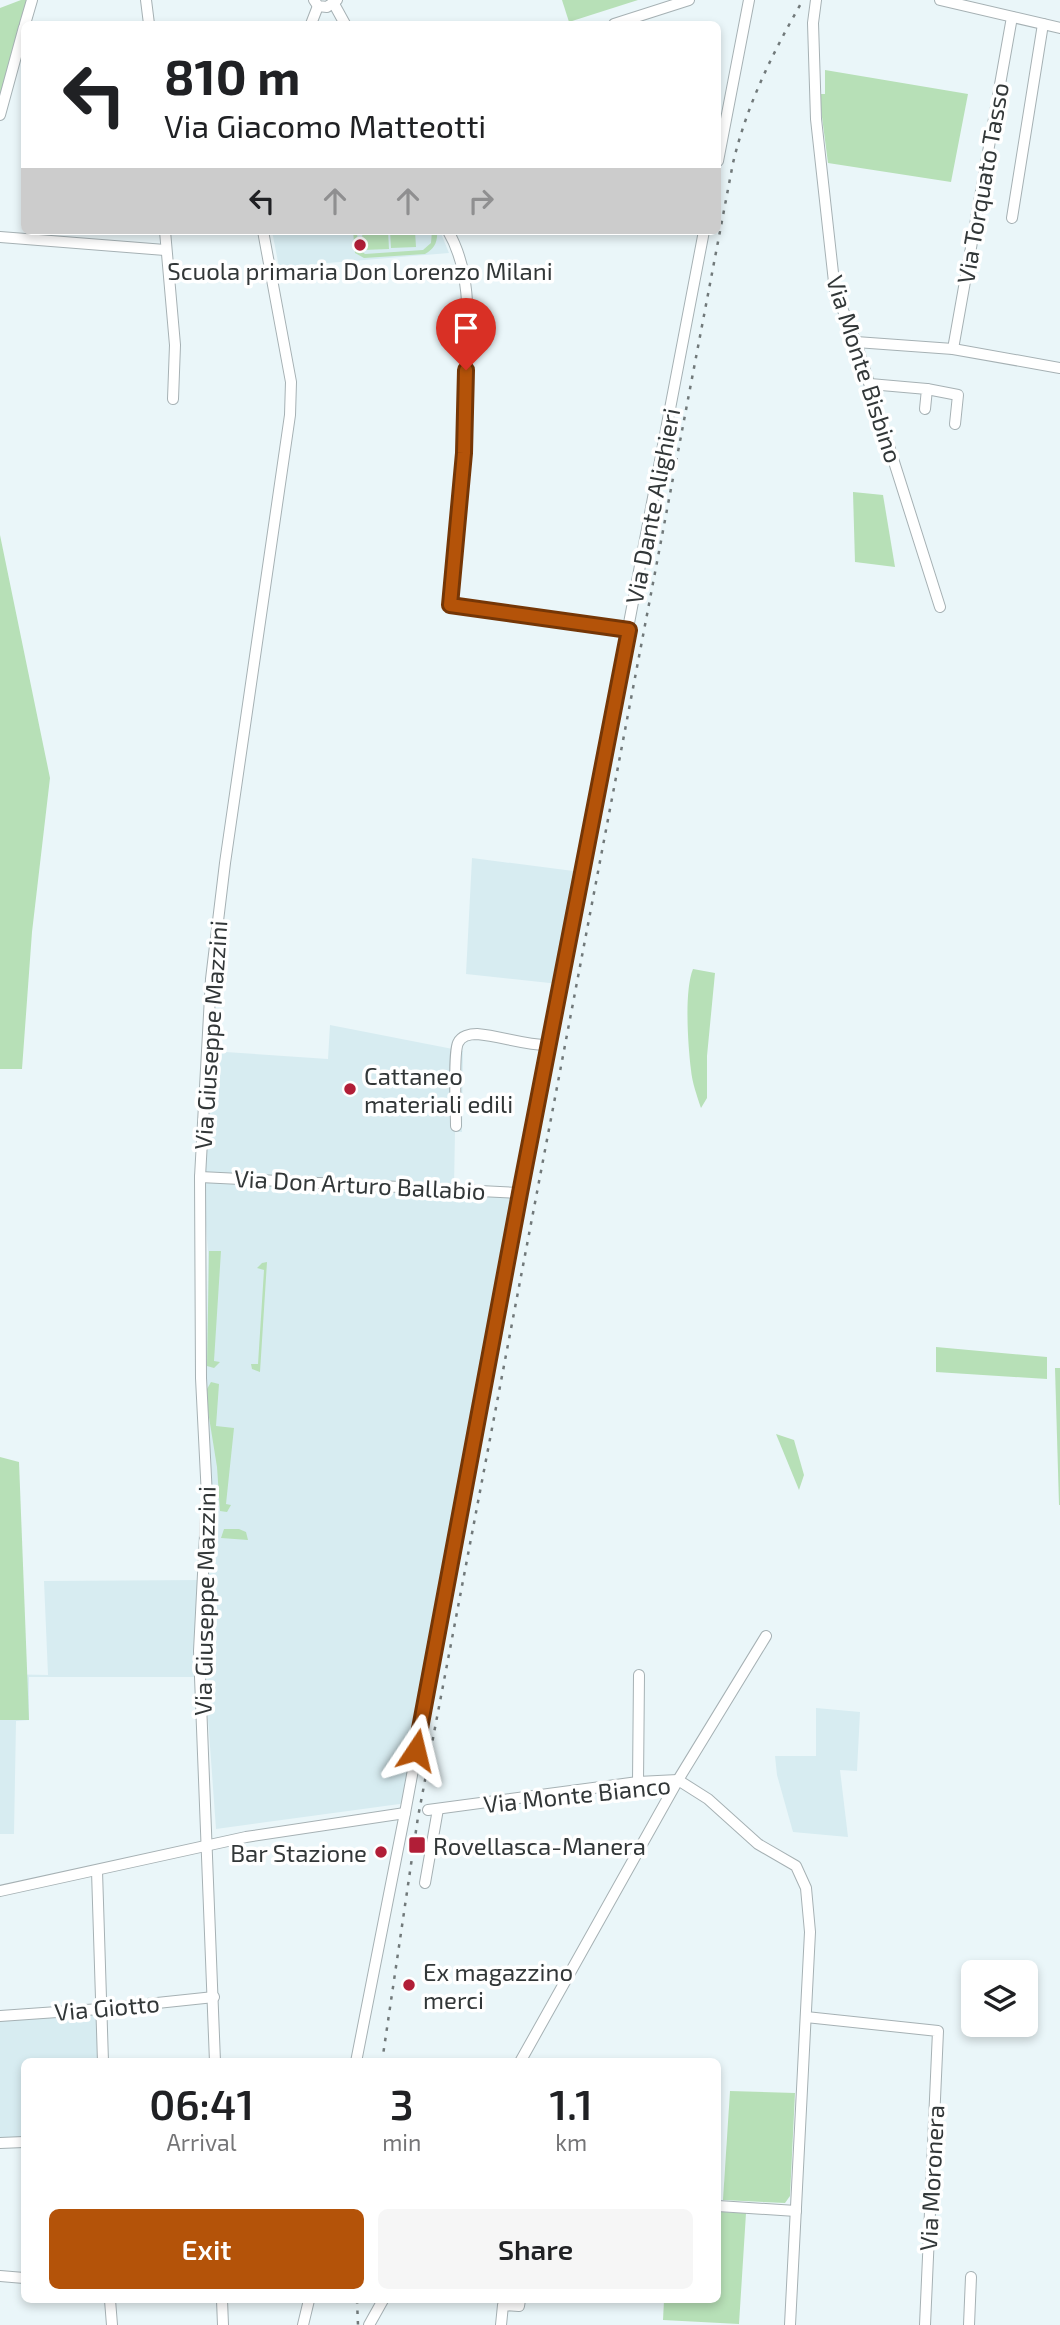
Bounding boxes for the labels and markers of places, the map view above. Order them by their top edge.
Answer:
marker: Scuola primaria Don Lorenzo Milani [352,237,368,253]
place label: Scuola primaria Don Lorenzo Milani [167,256,553,285]
pin [436,298,496,370]
place label: Cattaneo materiali edili [364,1061,513,1118]
marker: Cattaneo materiali edili [342,1081,358,1097]
place label: Rovellasca-Manera [433,1831,646,1860]
marker: Rovellasca-Manera [407,1835,427,1855]
place label: Bar Stazione [230,1838,367,1867]
marker: Bar Stazione [373,1844,389,1860]
place label: Ex magazzino merci [423,1957,573,2014]
marker: Ex magazzino merci [401,1977,417,1993]

